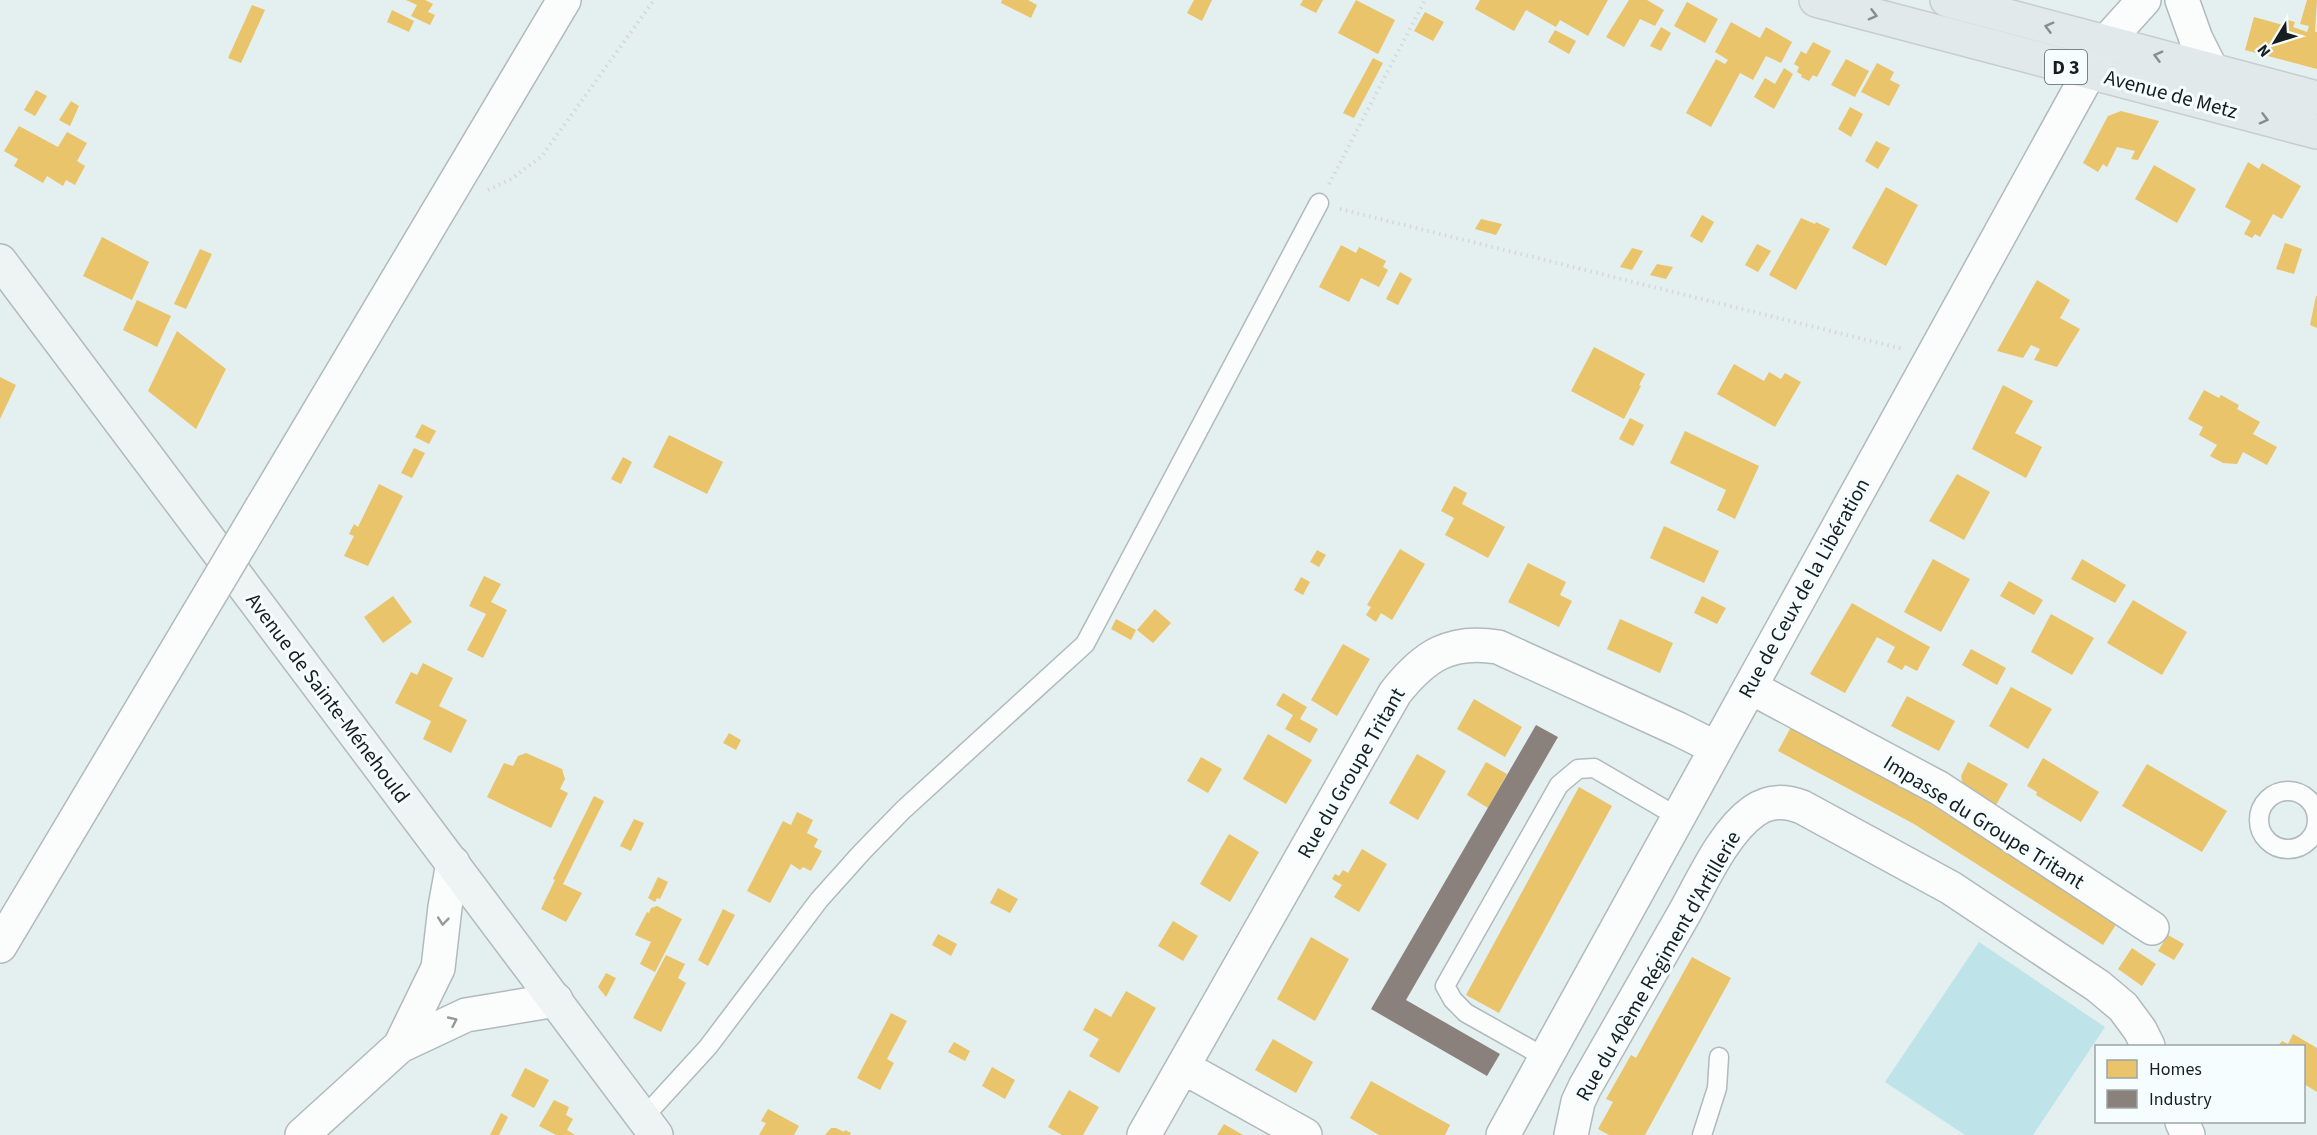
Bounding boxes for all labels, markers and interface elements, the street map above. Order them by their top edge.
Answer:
one-way arrow [1867,8,1877,20]
north arrow [2245,12,2305,72]
one-way arrow [2044,21,2054,34]
text: N [2252,40,2276,62]
road number: D 3 [2045,50,2087,84]
one-way arrow [2154,50,2164,63]
street label: Avenue de Metz [2101,62,2241,126]
one-way arrow [2259,111,2269,124]
street label: Rue de Ceux de la Libération [1731,472,1877,704]
street label: Avenue de Sainte-Ménehould [239,587,417,809]
street label: Rue du Groupe Tritant [1290,682,1412,864]
street label: Impasse du Groupe Tritant [1878,748,2090,896]
street label: Rue du 40ème Régiment d'Artillerie [1568,825,1748,1107]
one-way arrow [438,917,450,926]
one-way arrow [446,1017,457,1029]
legend [2095,1045,2305,1123]
text: Homes [2149,1057,2202,1082]
text: Industry [2149,1087,2212,1112]

